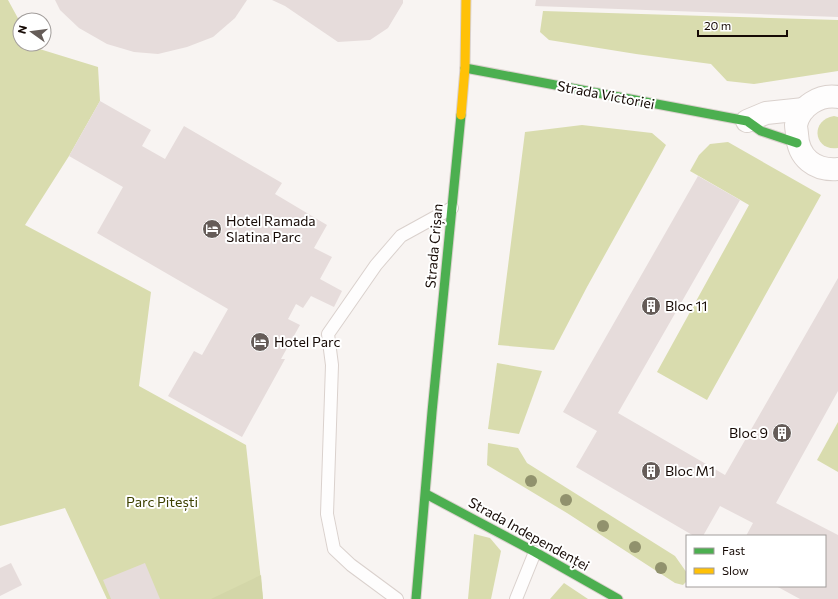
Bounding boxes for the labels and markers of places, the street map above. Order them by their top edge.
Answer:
place label: Hotel Ramada Slatina Parc [226,212,316,245]
hotel icon: Hotel Ramada Slatina Parc [201,218,223,240]
building icon: Bloc 11 [640,295,662,317]
place label: Bloc 11 [665,297,708,314]
hotel icon: Hotel Parc [249,331,271,353]
place label: Hotel Parc [274,333,340,350]
building icon: Bloc 9 [771,422,793,444]
place label: Bloc 9 [729,424,768,441]
building icon: Bloc M1 [640,460,662,482]
place label: Bloc M1 [665,462,715,479]

